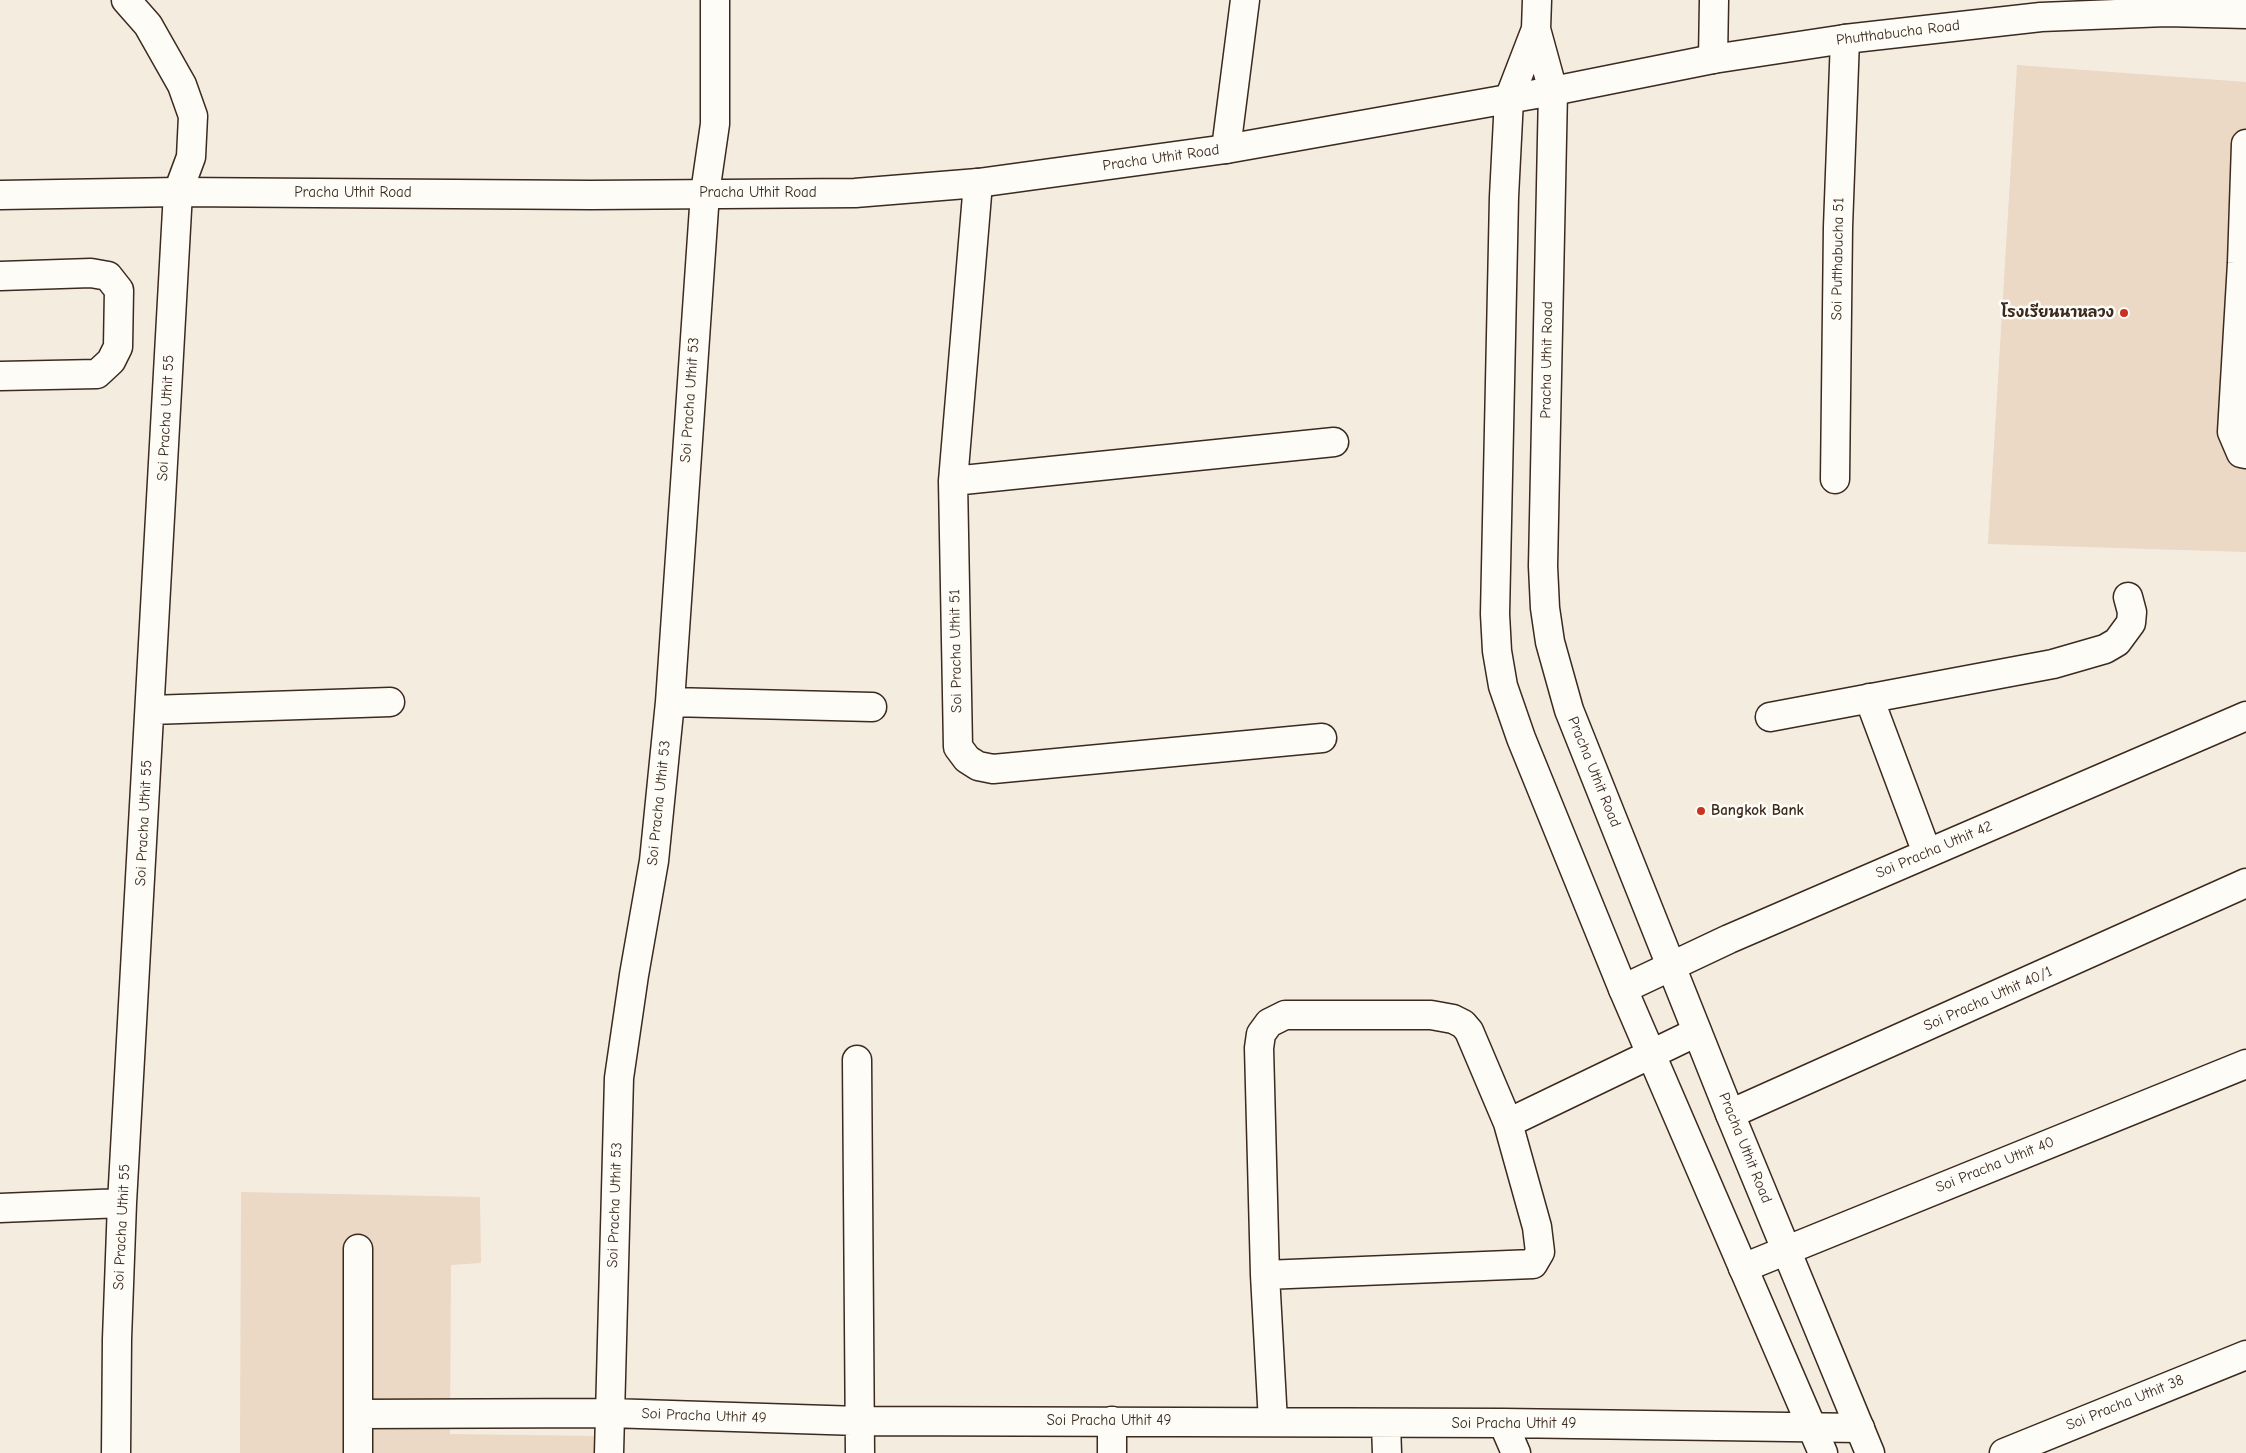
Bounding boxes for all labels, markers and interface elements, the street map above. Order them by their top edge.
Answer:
street label: Phutthabucha Road [1835,16,1961,50]
street label: Pracha Uthit Road [1102,141,1220,175]
street label: Pracha Uthit Road [294,184,412,202]
street label: Pracha Uthit Road [699,184,817,202]
street label: Soi Putthabucha 51 [1828,197,1848,321]
street label: Pracha Uthit Road [1537,301,1557,419]
place label: โรงเรียนนาหลวง [2001,304,2114,322]
marker: โรงเรียนนาหลวง [2118,307,2130,319]
street label: Soi Pracha Uthit 53 [677,337,703,463]
street label: Soi Pracha Uthit 55 [154,355,178,481]
street label: Soi Pracha Uthit 51 [946,589,966,713]
street label: Pracha Uthit Road [1564,714,1624,830]
street label: Soi Pracha Uthit 53 [643,740,675,866]
street label: Soi Pracha Uthit 55 [132,760,156,886]
place label: Bangkok Bank [1711,802,1804,820]
marker: Bangkok Bank [1695,805,1707,817]
street label: Soi Pracha Uthit 42 [1873,817,1995,883]
street label: Soi Pracha Uthit 40/1 [1921,963,2055,1035]
street label: Pracha Uthit Road [1715,1090,1775,1206]
street label: Soi Pracha Uthit 40 [1933,1133,2057,1197]
street label: Soi Pracha Uthit 53 [604,1142,626,1268]
street label: Soi Pracha Uthit 55 [110,1164,134,1290]
street label: Soi Pracha Uthit 38 [2064,1371,2186,1435]
street label: Soi Pracha Uthit 49 [641,1405,767,1427]
street label: Soi Pracha Uthit 49 [1046,1412,1172,1430]
street label: Soi Pracha Uthit 49 [1451,1415,1577,1433]

